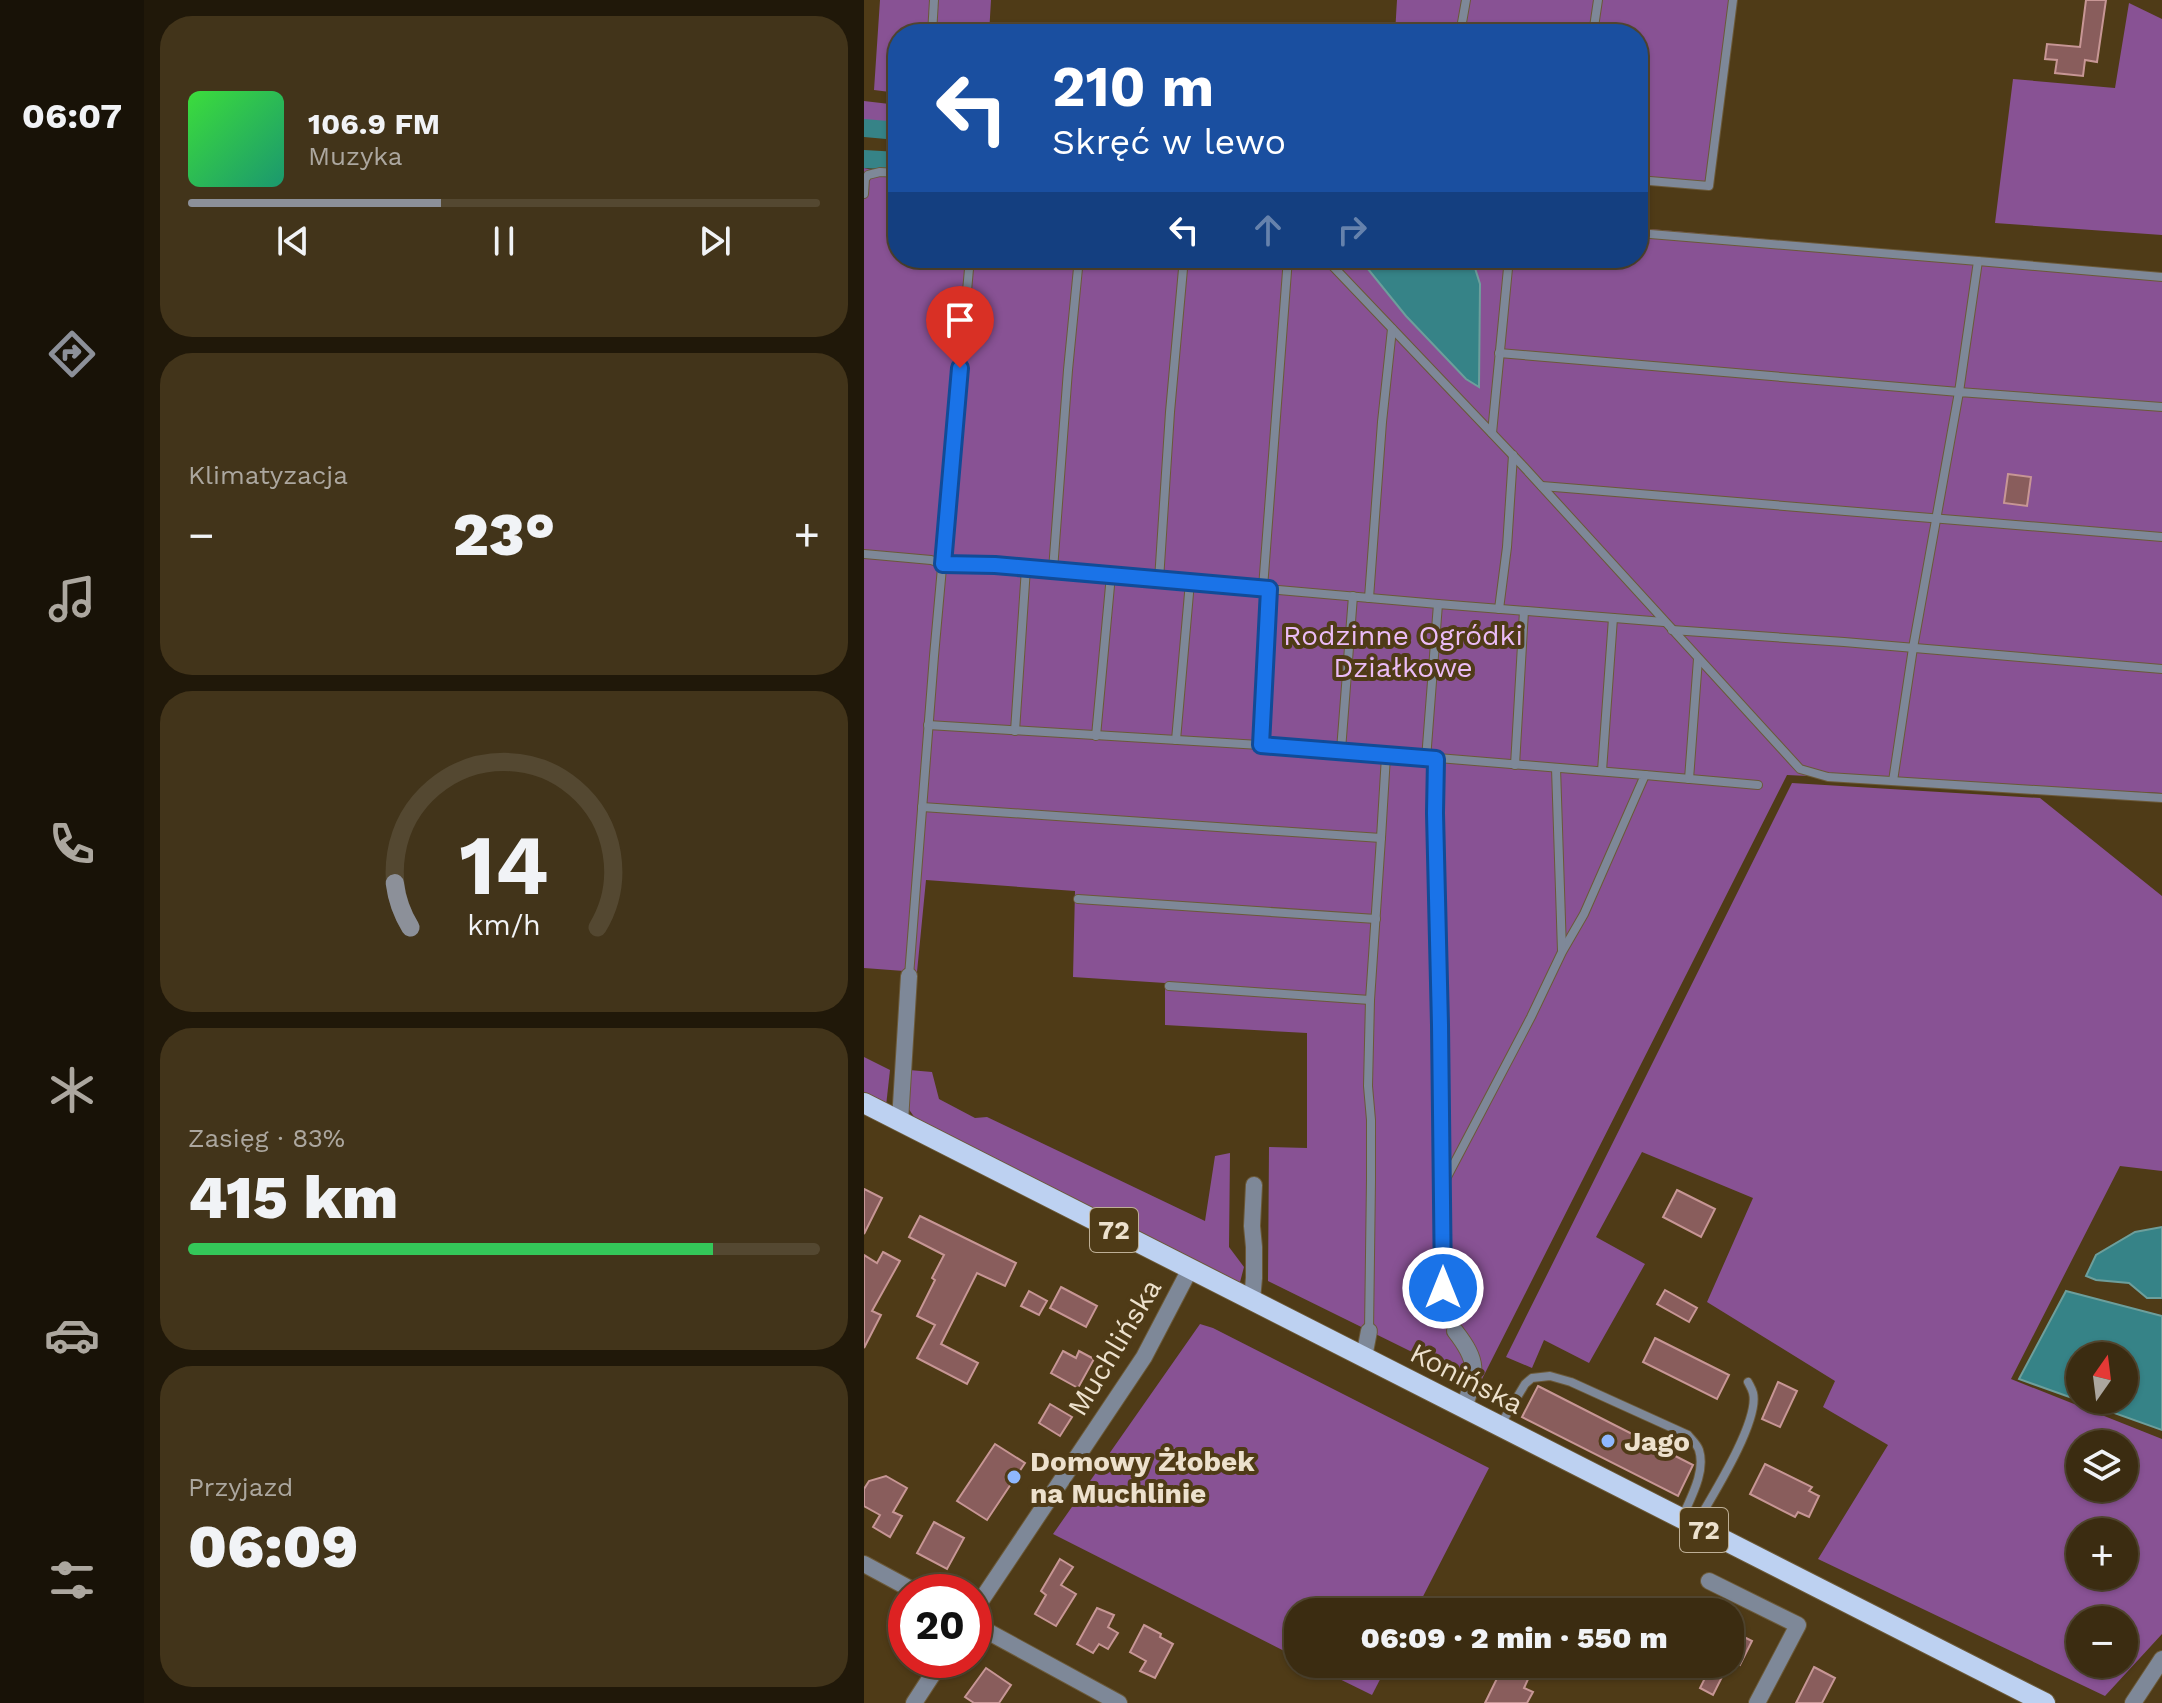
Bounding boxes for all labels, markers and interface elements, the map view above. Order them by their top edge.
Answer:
text: 210 m [1052,54,1214,120]
icon: left [920,56,1024,160]
text: 06:07 [22,95,122,137]
text: 106.9 FM [308,106,440,141]
text: Skręć w lewo [1052,121,1286,163]
text: Muzyka [308,141,403,171]
icon: left [1162,208,1206,252]
icon: ahead [1246,208,1290,252]
icon: right [1330,208,1374,252]
icon: previous [271,219,315,263]
icon: pause [482,219,526,263]
icon: next [693,219,737,263]
pin [926,286,994,368]
icon: arrive [938,298,982,342]
icon: directions [44,326,100,382]
text: Klimatyzacja [188,460,348,490]
text: 23° [453,499,555,570]
text: − [188,509,215,561]
text: + [793,509,820,561]
icon: music [44,571,100,627]
park label: Rodzinne Ogródki Działkowe [1283,619,1523,684]
icon: phone [44,816,100,872]
text: 14 [459,816,549,913]
text: km/h [467,908,541,942]
icon: climate [44,1062,100,1118]
text: Zasięg · 83% [188,1123,345,1153]
text: 415 km [188,1162,398,1233]
road number: 72 [1090,1208,1138,1252]
position arrow [1401,1246,1485,1330]
street label: Muchlińska [1061,1273,1168,1422]
icon: car [44,1307,100,1363]
street label: Konińska [1405,1336,1529,1421]
north arrow [2066,1342,2138,1414]
map controls [2066,1342,2138,1678]
place label: Jago [1624,1425,1690,1458]
button: layers [2066,1430,2138,1502]
marker: Jago [1599,1432,1617,1450]
place label: Domowy Żłobek na Muchlinie [1030,1445,1255,1510]
marker: Domowy Żłobek na Muchlinie [1005,1468,1023,1486]
text: Przyjazd [188,1472,293,1502]
road number: 72 [1680,1508,1728,1552]
text: 06:09 [188,1511,358,1582]
button: + [2066,1518,2138,1590]
icon: filters [44,1552,100,1608]
speed limit sign: 20 [888,1574,992,1678]
button: − [2066,1606,2138,1678]
text: 06:09 · 2 min · 550 m [1360,1620,1668,1655]

